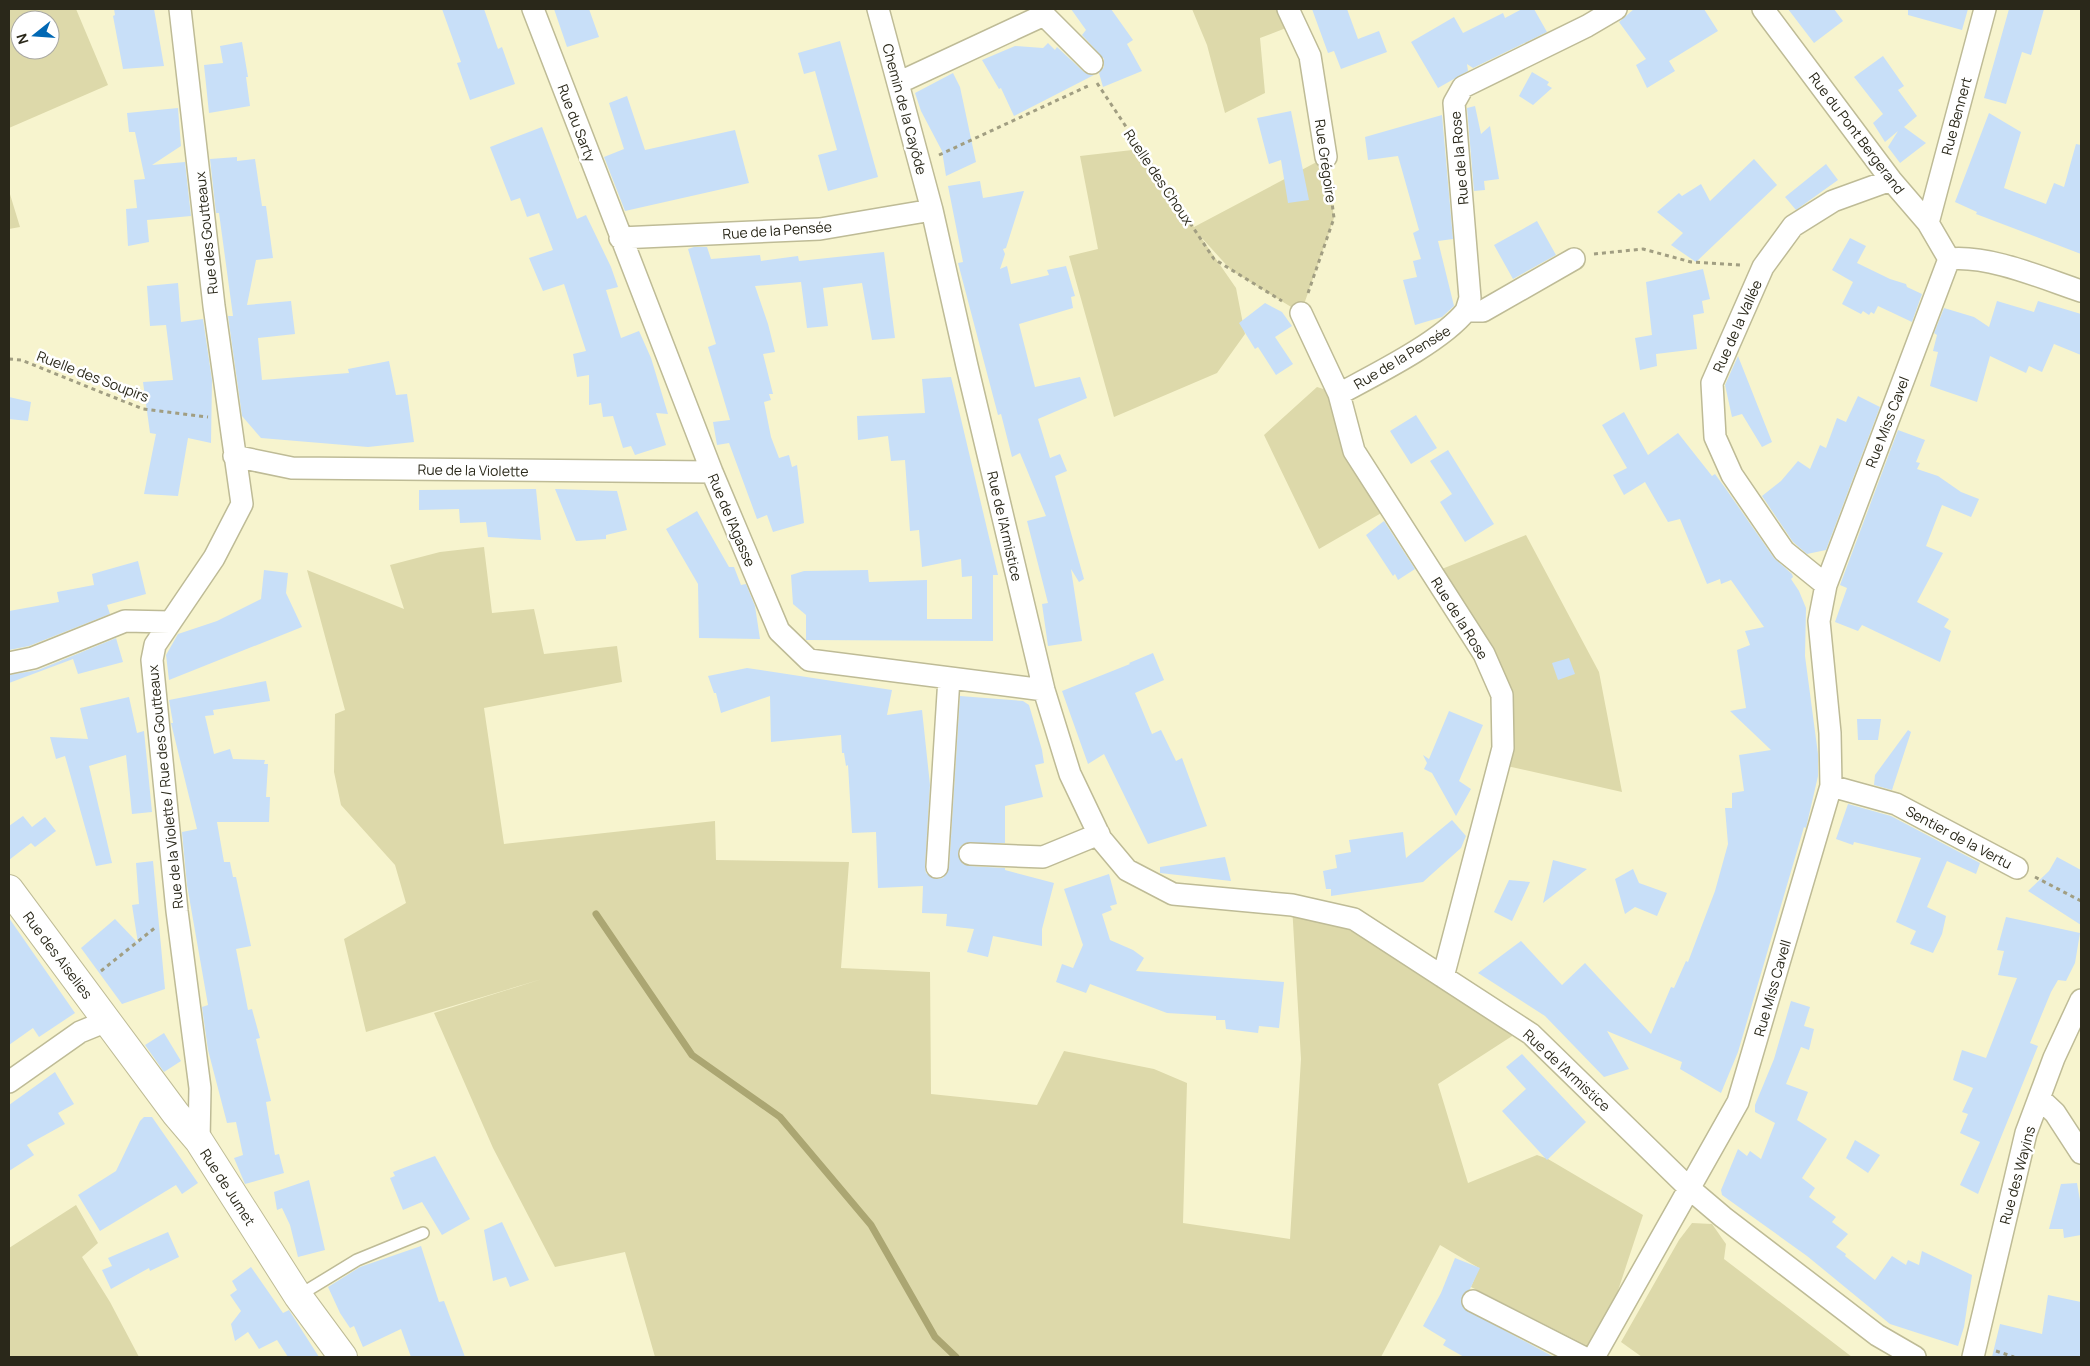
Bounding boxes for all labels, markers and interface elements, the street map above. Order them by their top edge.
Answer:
north arrow [10,10,60,60]
text: N [12,31,33,47]
street label: Chemin de la Cayôde [878,41,932,177]
street label: Rue du Pont Bergerand [1805,68,1909,198]
street label: Rue Bennert [1936,74,1976,157]
street label: Rue du Sarty [553,81,601,165]
street label: Rue de la Rose [1445,110,1473,206]
street label: Rue Grégoire [1311,118,1341,204]
street label: Ruelle des Choux [1120,125,1198,229]
street label: Rue des Goutteaux [190,170,222,295]
street label: Rue de la Pensée [722,217,832,243]
street label: Rue de la Vallée [1708,277,1766,375]
street label: Rue de la Pensée [1350,321,1454,393]
street label: Ruelle des Soupirs [34,346,152,406]
street label: Rue Miss Cavel [1861,374,1913,470]
street label: Rue de la Violette [417,460,529,480]
street label: Rue de l'Armistice [983,469,1027,583]
street label: Rue de l'Agasse [704,471,760,569]
street label: Rue de la Rose [1427,573,1493,663]
street label: Rue de la Violette / Rue des Goutteaux [143,663,187,910]
street label: Sentier de la Vertu [1903,801,2015,873]
street label: Rue des Aiselies [19,908,97,1002]
street label: Rue Miss Cavell [1749,937,1795,1039]
street label: Rue de l'Armistice [1519,1025,1615,1115]
street label: Rue des Wayins [1995,1124,2039,1226]
street label: Rue de Jumet [196,1145,260,1229]

